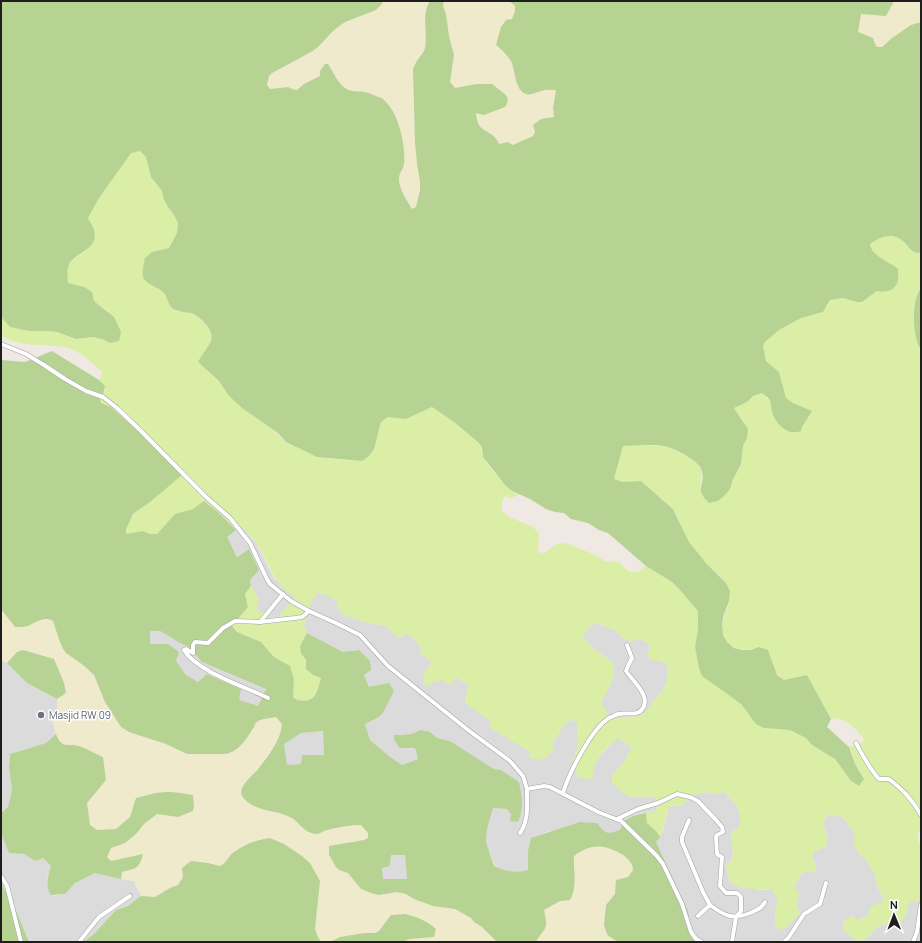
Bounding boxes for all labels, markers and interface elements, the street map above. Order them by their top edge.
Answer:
place label: Masjid RW 09 [49,708,111,722]
marker: Masjid RW 09 [36,710,46,720]
north arrow [874,895,914,935]
text: N [890,897,898,912]

